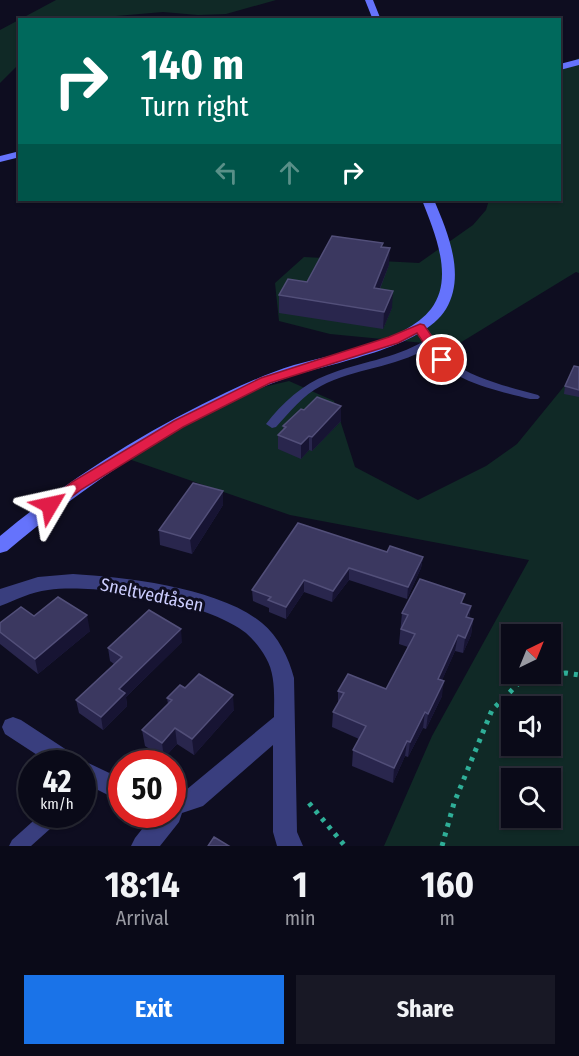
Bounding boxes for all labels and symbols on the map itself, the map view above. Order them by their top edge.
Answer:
pin [416,334,467,385]
position arrow [18,473,82,537]
street label: Sneltvedtåsen [98,573,206,617]
north arrow [501,624,561,684]
speed limit sign: 50 [108,750,186,828]

